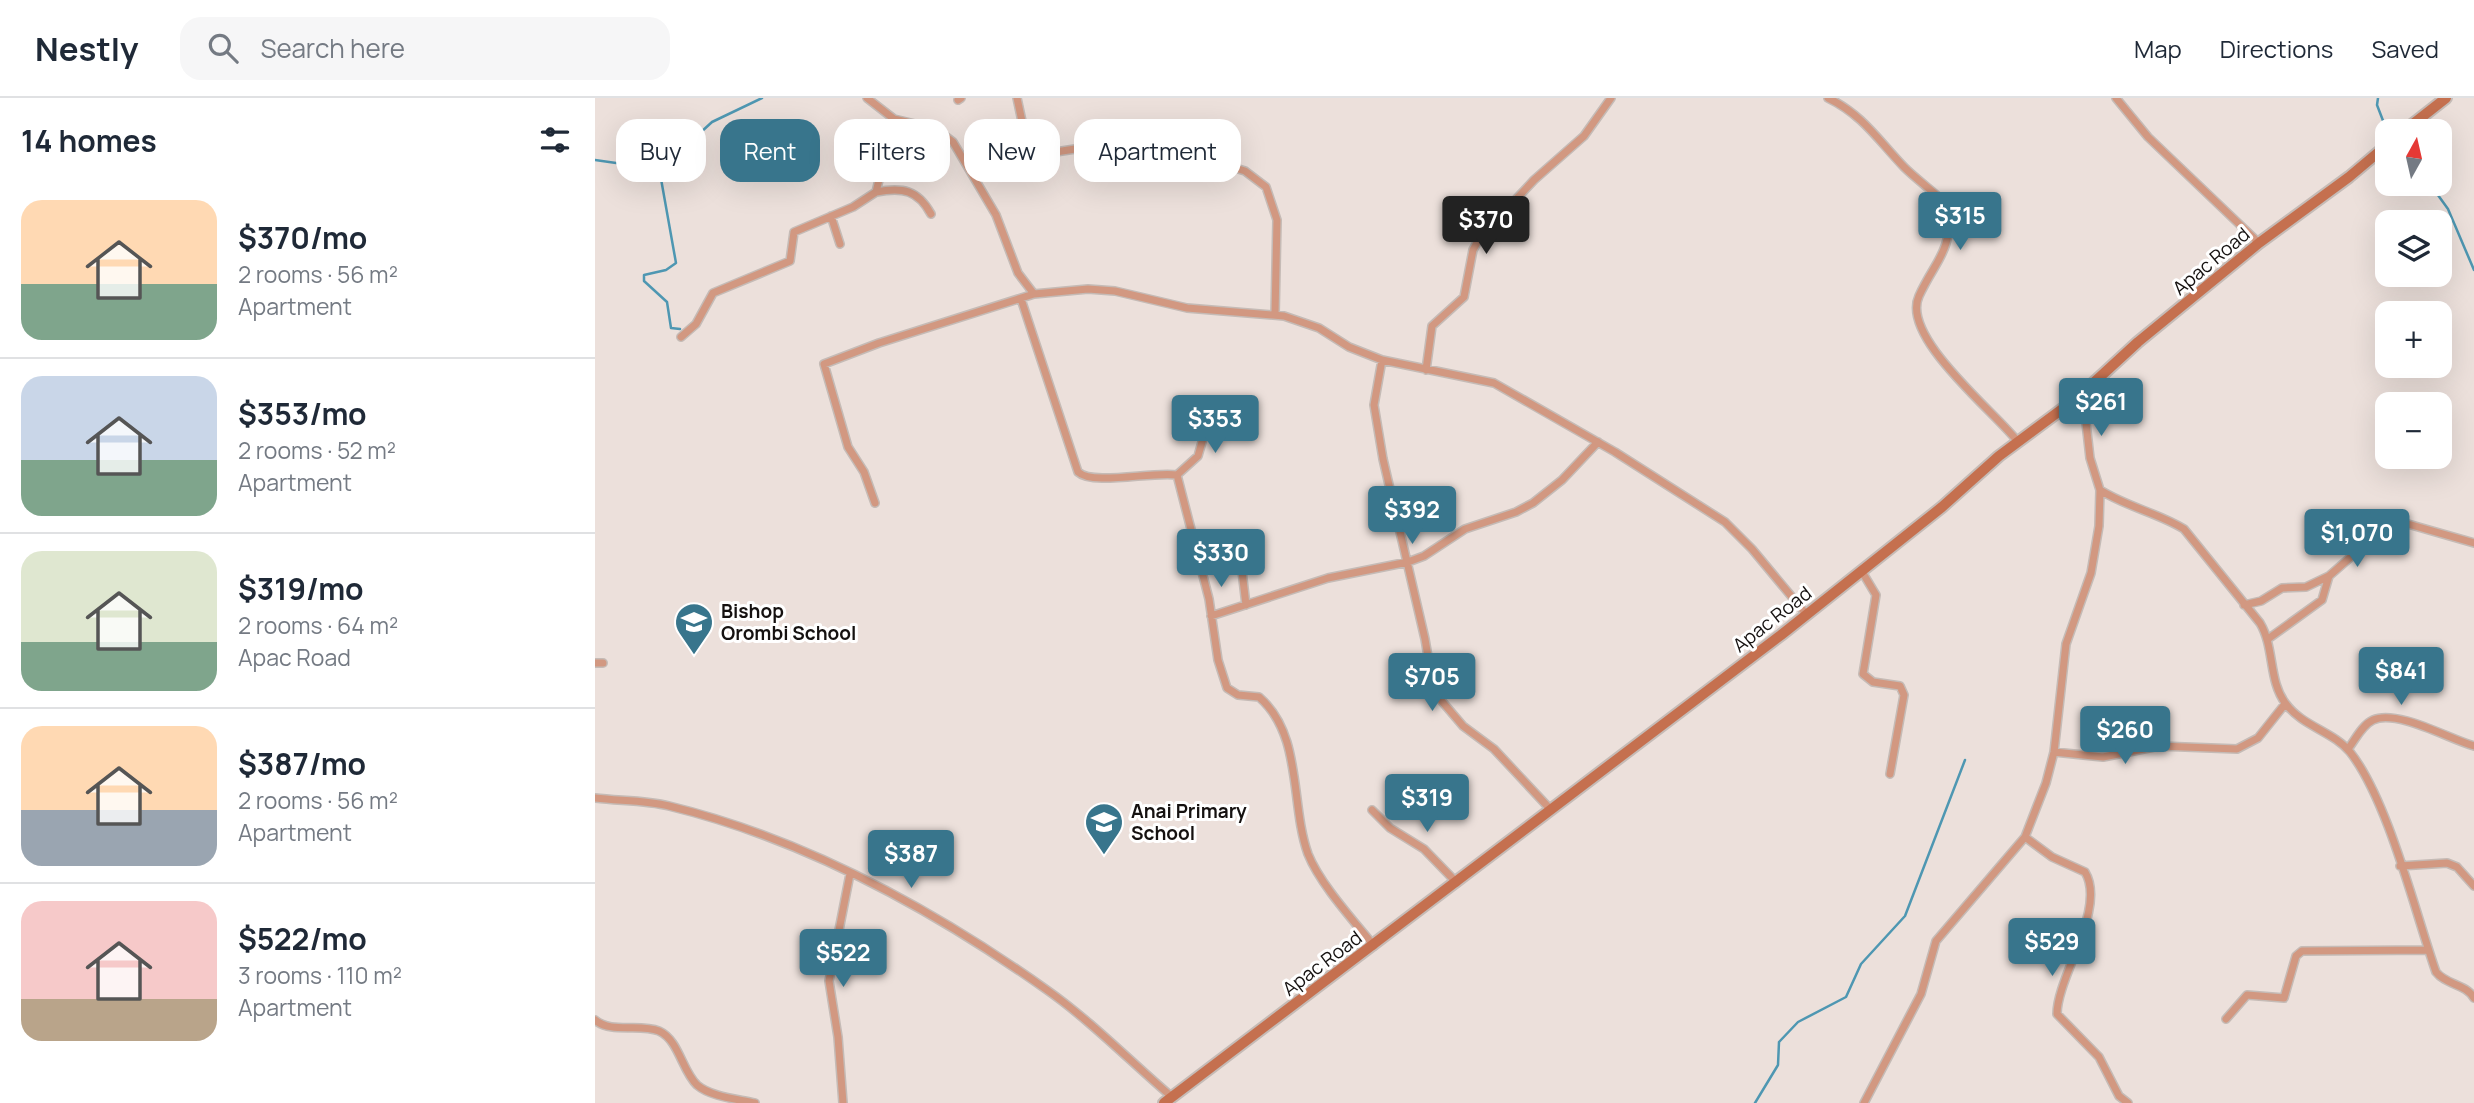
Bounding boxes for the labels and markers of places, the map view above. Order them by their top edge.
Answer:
pin: $315 [1919,192,2001,252]
pin: $370 [1445,197,1527,256]
pin: $261 [2060,378,2142,438]
pin: $353 [1174,396,1256,455]
pin: $392 [1371,486,1453,546]
pin: $1,070 [2300,510,2414,569]
pin: $330 [1180,530,1262,589]
place label: Bishop Orombi School [721,598,856,646]
school or university icon: Bishop Orombi School [673,601,715,656]
pin: $841 [2360,648,2442,707]
pin: $705 [1391,654,1473,713]
pin: $260 [2084,706,2166,766]
pin: $319 [1386,774,1468,834]
place label: Anai Primary School [1131,798,1247,846]
school or university icon: Anai Primary School [1083,801,1125,856]
pin: $387 [870,830,952,890]
pin: $529 [2011,918,2093,978]
pin: $522 [802,930,884,989]

